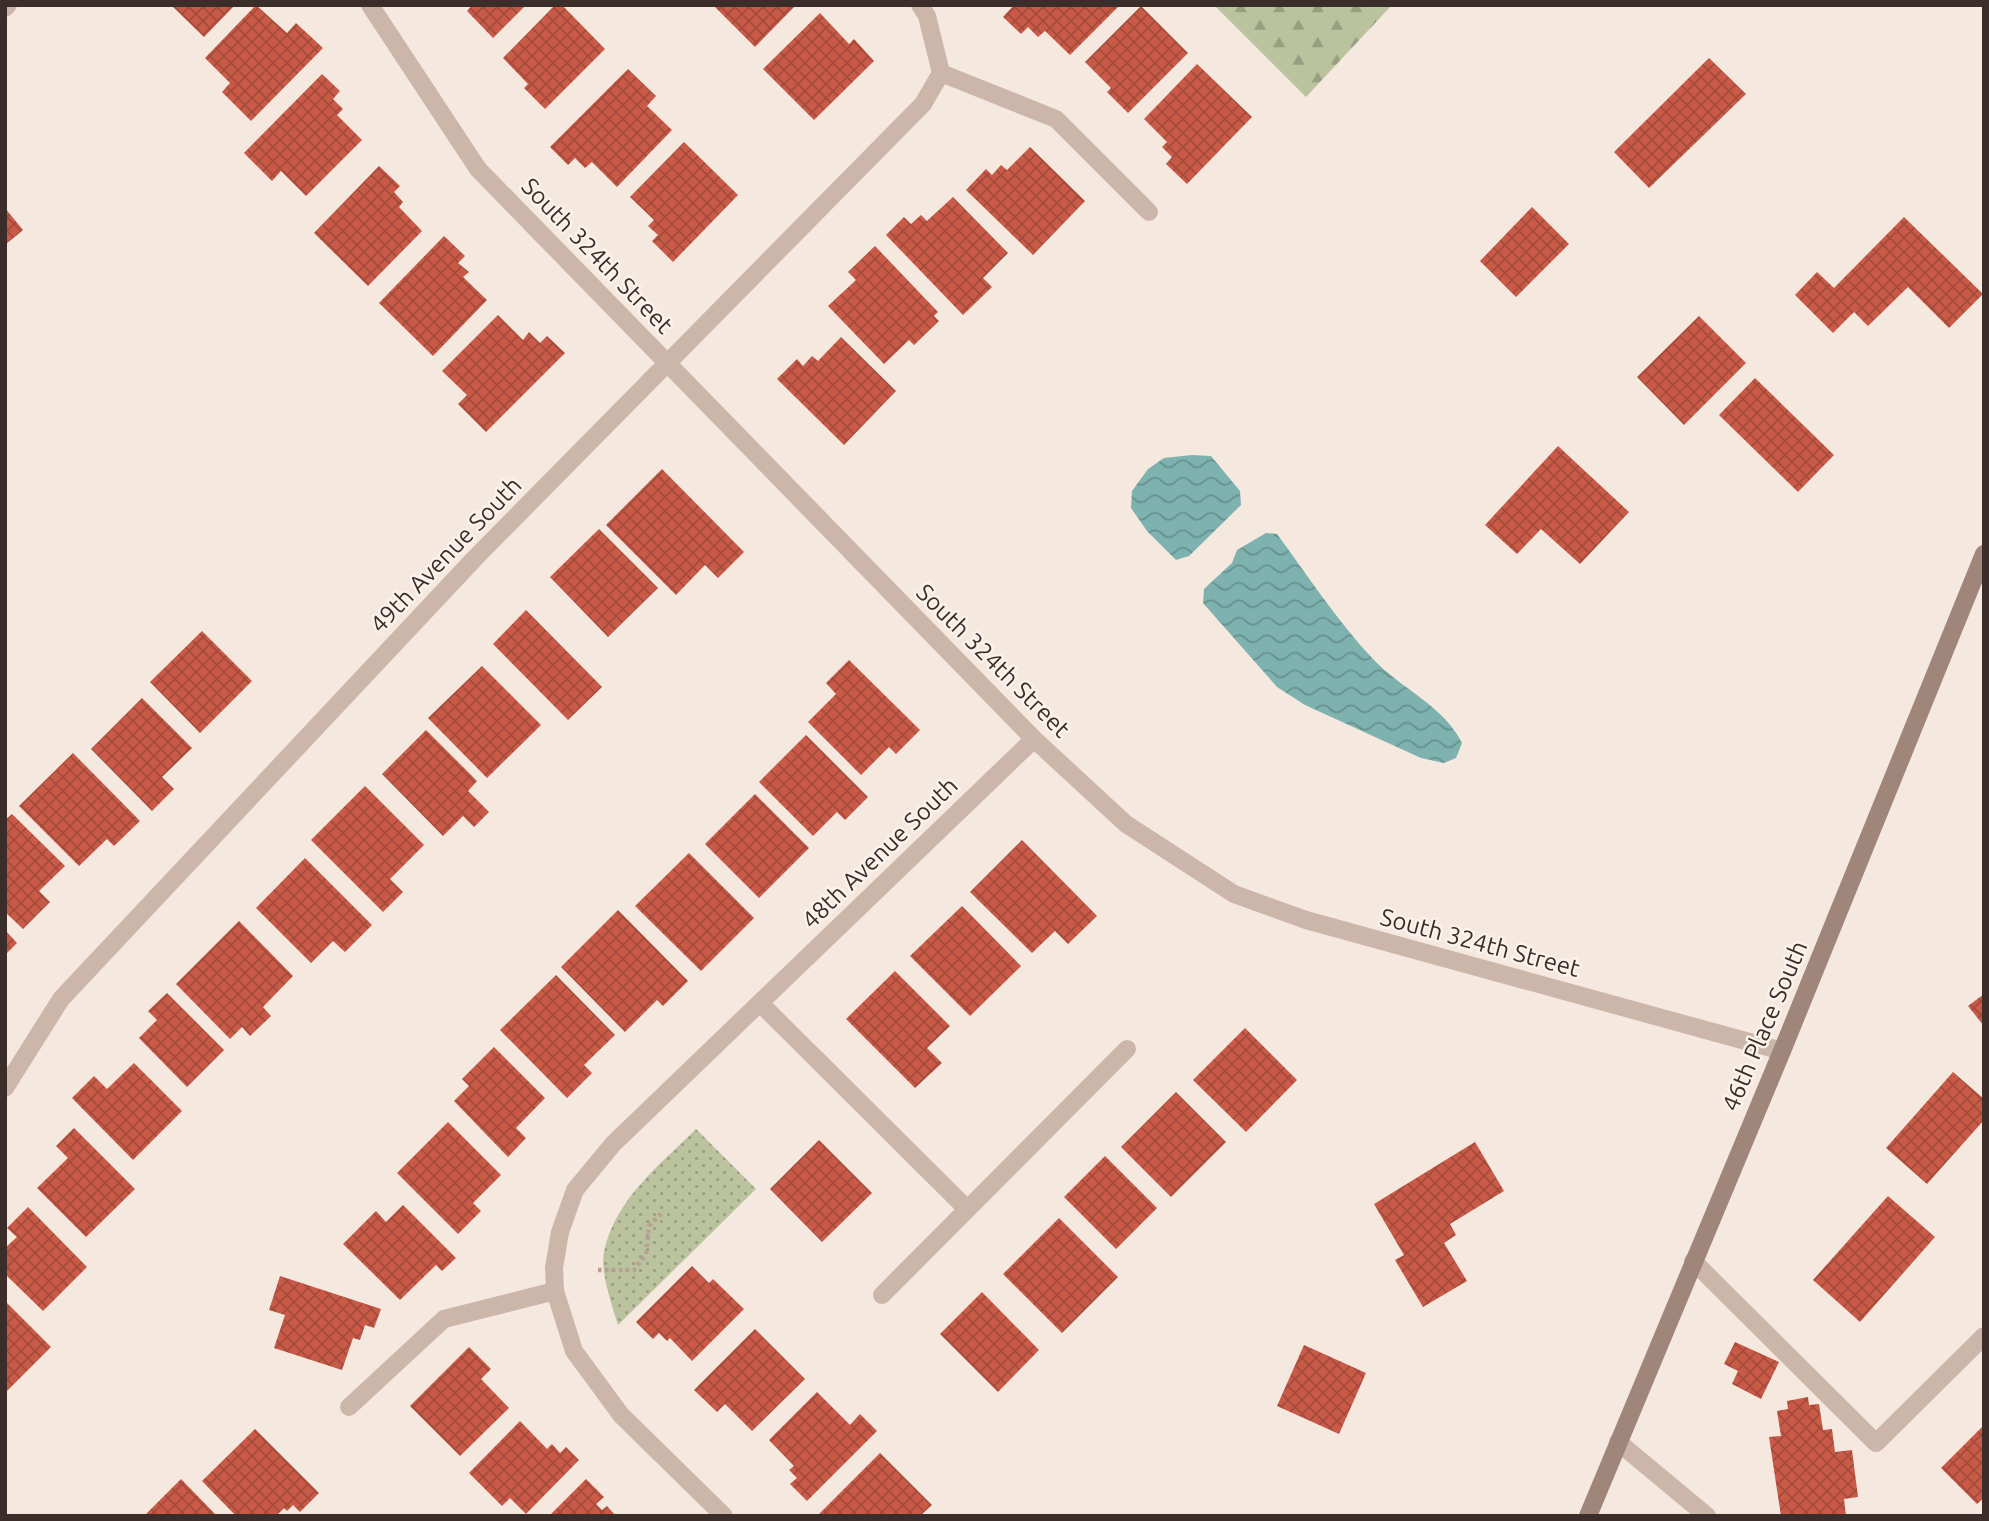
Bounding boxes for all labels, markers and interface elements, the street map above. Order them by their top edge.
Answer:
street label: South 324th Street [516,172,679,339]
street label: 49th Avenue South [365,471,527,638]
street label: South 324th Street [911,579,1076,743]
street label: 48th Avenue South [796,772,963,934]
street label: South 324th Street [1378,903,1583,982]
street label: 46th Place South [1717,937,1813,1115]

